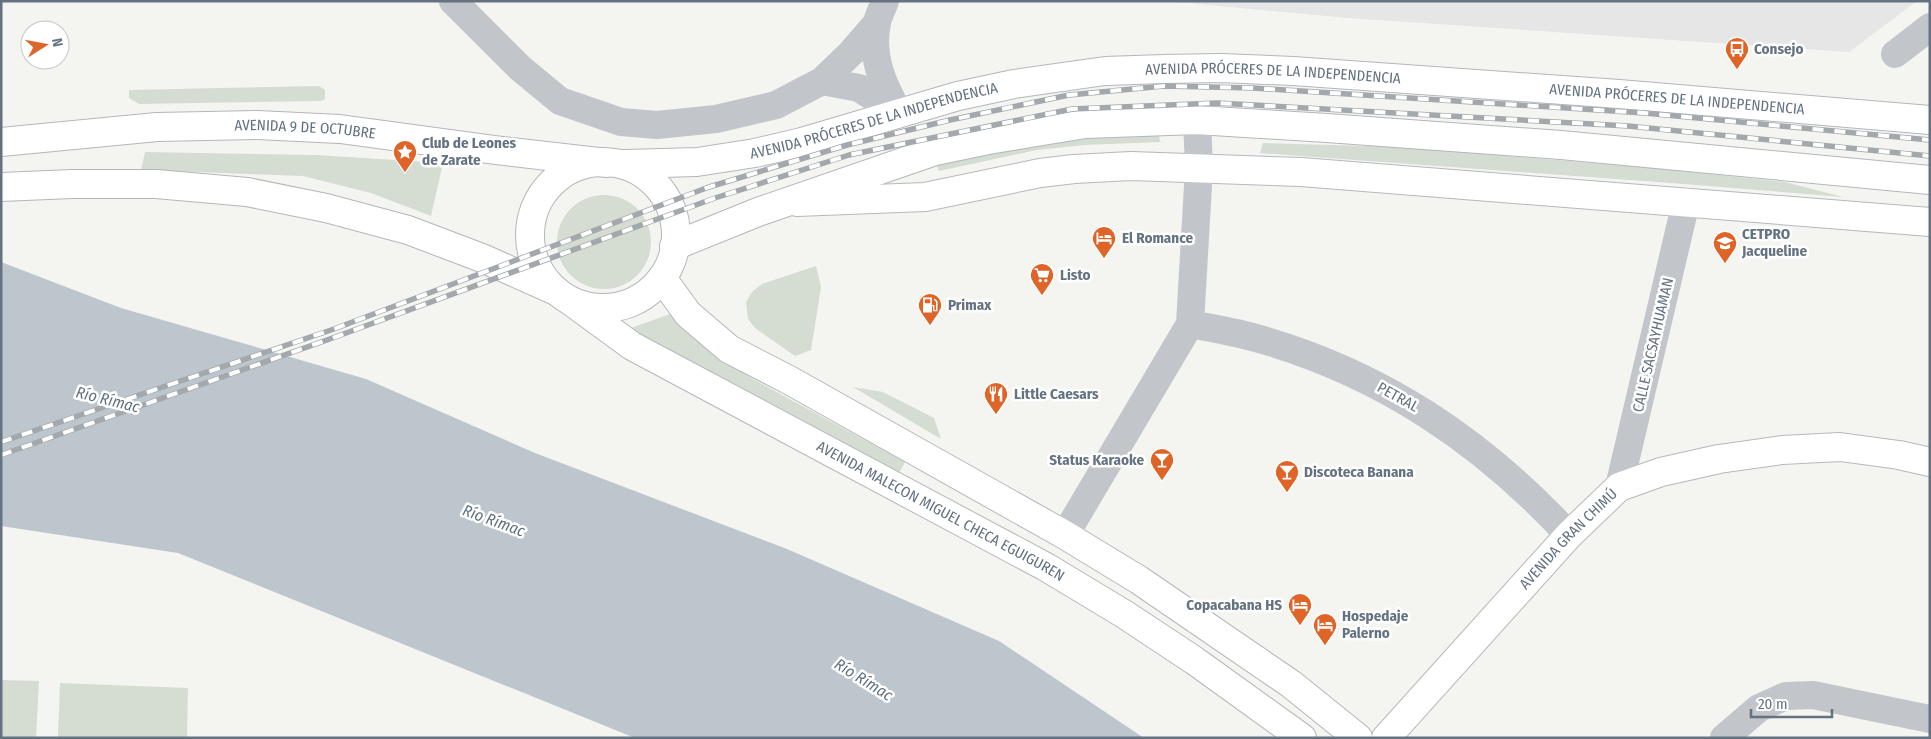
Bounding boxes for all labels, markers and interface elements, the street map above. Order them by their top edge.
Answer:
north arrow [20,20,70,70]
bus stop icon: Consejo [1724,36,1750,70]
text: N [48,37,66,48]
place label: Consejo [1754,40,1804,58]
street label: AVENIDA PRÓCERES DE LA INDEPENDENCIA [1145,59,1402,88]
street label: AVENIDA PRÓCERES DE LA INDEPENDENCIA [749,79,999,163]
street label: AVENIDA PRÓCERES DE LA INDEPENDENCIA [1549,80,1805,118]
street label: AVENIDA 9 DE OCTUBRE [234,116,377,143]
place label: Club de Leones de Zarate [422,134,517,169]
place icon: Club de Leones de Zarate [392,139,418,173]
hotel icon: El Romance [1091,225,1117,259]
place label: CETPRO Jacqueline [1741,225,1807,260]
place label: El Romance [1122,229,1193,247]
school or university icon: CETPRO Jacqueline [1712,230,1738,264]
supermarket icon: Listo [1029,262,1055,296]
place label: Listo [1060,266,1090,284]
street label: CALLE SACSAYHUAMAN [1629,276,1677,414]
fuel station icon: Primax [917,292,943,326]
place label: Primax [948,296,992,314]
street label: PETRAL [1374,378,1422,416]
restaurant icon: Little Caesars [983,381,1009,415]
water label: Río Rímac [74,382,142,417]
place label: Little Caesars [1014,385,1099,403]
street label: AVENIDA MALECON MIGUEL CHECA EGUIGUREN [814,437,1068,585]
bar icon: Status Karaoke [1149,447,1175,481]
place label: Status Karaoke [1049,451,1144,469]
bar icon: Discoteca Banana [1274,459,1300,493]
place label: Discoteca Banana [1304,463,1414,481]
street label: AVENIDA GRAN CHIMÚ [1516,485,1621,593]
water label: Río Rímac [460,500,528,541]
hotel icon: Copacabana HS [1287,592,1313,626]
place label: Copacabana HS [1186,596,1282,614]
place label: Hospedaje Palerno [1342,607,1409,642]
hotel icon: Hospedaje Palerno [1312,612,1338,646]
water label: Río Rímac [831,654,896,705]
scale bar [1751,686,1832,718]
text: 20 m [1758,695,1788,713]

